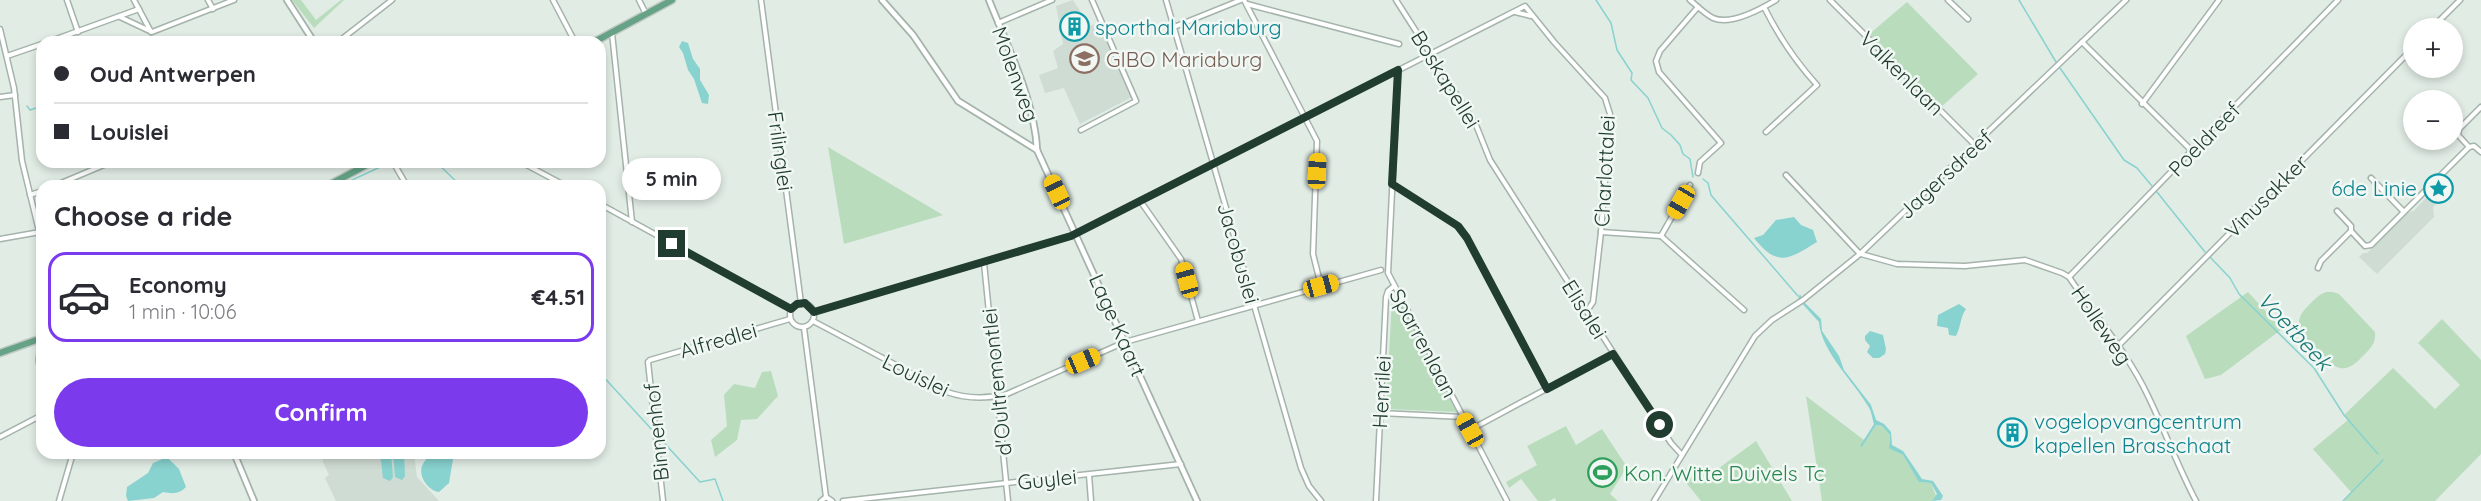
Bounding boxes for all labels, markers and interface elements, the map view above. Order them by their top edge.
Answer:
building icon: sporthal Mariaburg [1058,11,1090,43]
place label: sporthal Mariaburg [1095,14,1282,40]
map controls [2403,18,2463,150]
button: + [2403,18,2463,78]
street label: Molenweg [987,23,1045,125]
street label: Boskapellei [1406,25,1486,133]
street label: Valkenlaan [1854,25,1950,121]
school or university icon: GIBO Mariaburg [1069,43,1101,75]
place label: GIBO Mariaburg [1106,46,1262,72]
text: Oud Antwerpen [90,60,256,88]
button: − [2403,90,2463,150]
street label: Poeldreef [2162,96,2246,182]
street label: Frilinglei [763,110,799,192]
street label: Charlottalei [1588,115,1620,227]
text: Louislei [90,118,169,146]
street label: Jagersdreef [1893,124,1998,224]
street label: Vinusakker [2219,149,2313,243]
car [1307,153,1327,189]
callout: 5 min [622,157,722,199]
text: 5 min [645,166,698,191]
car [1041,172,1073,212]
place icon: 6de Linie [2422,172,2454,204]
place label: 6de Linie [2331,175,2417,201]
car [1664,182,1698,222]
text: Choose a ride [54,199,232,233]
street label: Jacobuslei [1212,200,1266,306]
route end [658,230,685,257]
car [1174,260,1200,300]
icon: car [57,270,111,324]
street label: Lage Kaart [1084,270,1152,380]
text: Economy [129,271,227,299]
car [1301,273,1341,299]
street label: Elisalei [1557,275,1613,343]
street label: Holleweg [2066,281,2138,369]
text: €4.51 [532,283,585,311]
street label: Sparrenlaan [1384,284,1464,402]
water label: Voetbeek [2252,286,2340,378]
text: 1 min · 10:06 [129,299,236,324]
street label: d'Oultremontlei [975,307,1017,457]
street label: Alfredlei [676,317,760,363]
car [1063,346,1103,376]
street label: Louislei [878,348,954,402]
street label: Henrilei [1366,355,1396,429]
button: Confirm [54,378,588,447]
street label: Binnenhof [638,381,674,482]
place label: vogelopvangcentrum kapellen Brasschaat [2034,408,2242,458]
car [1453,410,1487,450]
route start [1646,411,1673,438]
building icon: vogelopvangcentrum kapellen Brasschaat [1997,417,2029,449]
sports icon: Kon. Witte Duivels Tc [1587,457,1619,489]
place label: Kon. Witte Duivels Tc [1624,460,1825,486]
street label: Guylei [1016,463,1078,495]

